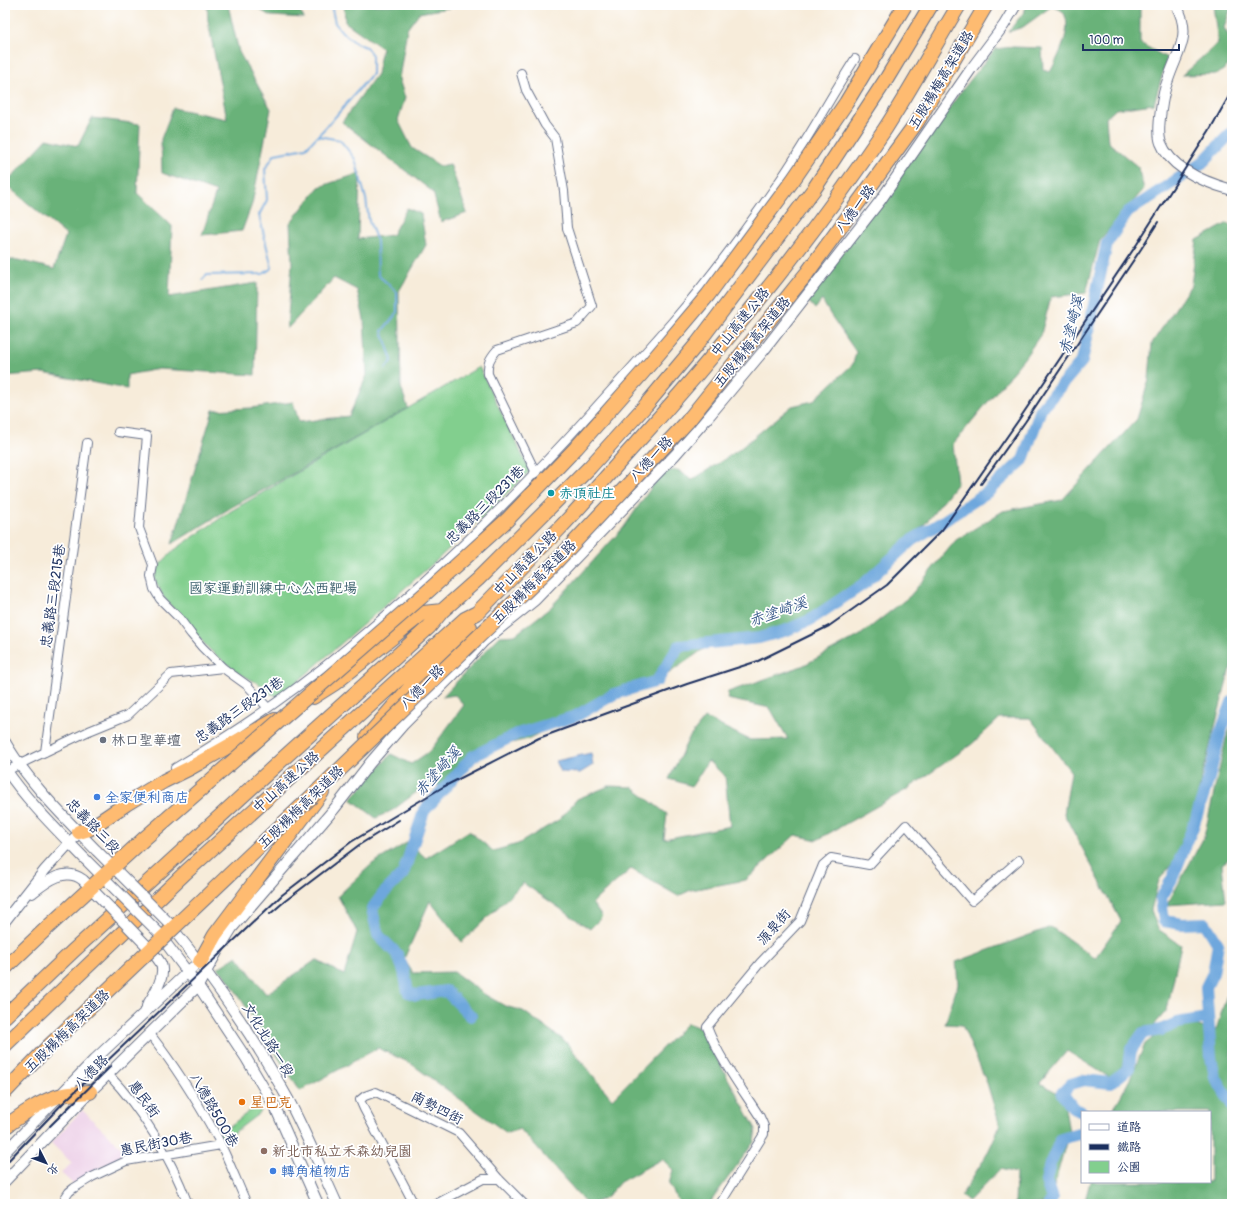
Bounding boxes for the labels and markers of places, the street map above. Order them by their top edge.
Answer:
place label: 赤頂社庄 [559,485,615,502]
marker: 赤頂社庄 [546,488,556,498]
place label: 林口聖華壇 [111,732,181,749]
marker: 林口聖華壇 [98,735,108,745]
place label: 全家便利商店 [105,789,189,806]
marker: 全家便利商店 [92,792,102,802]
place label: 星巴克 [250,1094,292,1111]
marker: 星巴克 [237,1097,247,1107]
place label: 新北市私立禾森幼兒園 [272,1143,412,1160]
marker: 新北市私立禾森幼兒園 [259,1146,269,1156]
place label: 轉角植物店 [281,1163,351,1180]
marker: 轉角植物店 [268,1166,278,1176]

